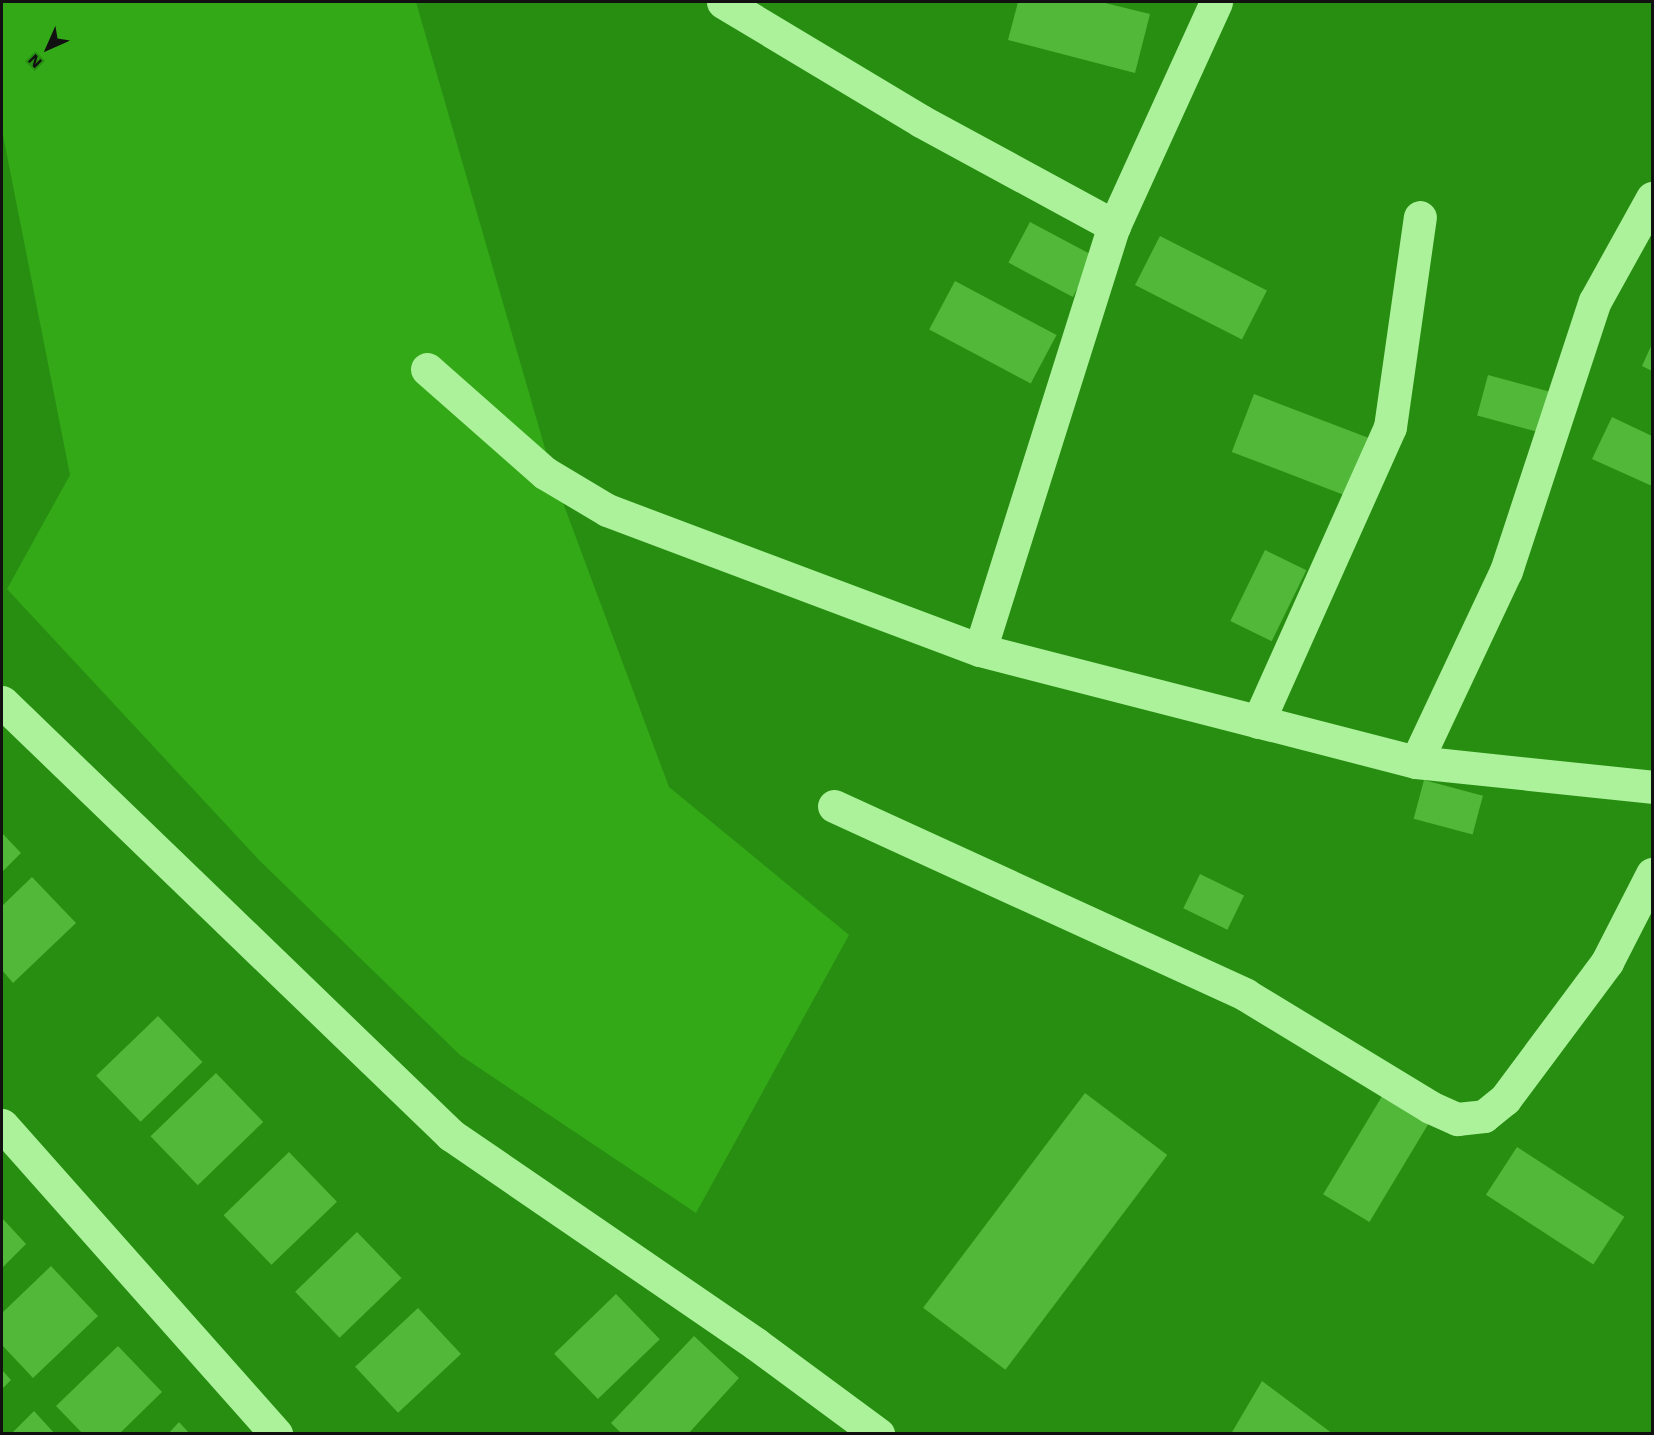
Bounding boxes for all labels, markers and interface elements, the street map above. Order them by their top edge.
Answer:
north arrow [18,18,78,78]
text: N [24,50,46,72]

